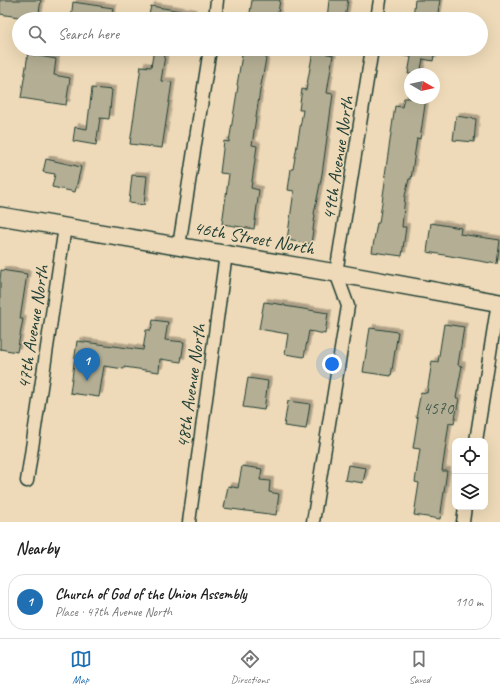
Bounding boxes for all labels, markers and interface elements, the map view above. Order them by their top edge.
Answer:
search box [12,12,488,56]
icon: search [26,23,48,45]
text: Search here [58,25,119,44]
north arrow [404,68,440,104]
street label: 49th Avenue North [316,93,360,222]
street label: 46th Street North [192,216,317,261]
street label: 47th Avenue North [11,262,55,391]
street label: 48th Avenue North [170,321,212,450]
pin: 1 [74,348,100,381]
your location [322,354,342,374]
house number: 4570 [423,398,455,419]
map controls [452,438,488,510]
button: locate [452,438,488,474]
button: layers [452,474,488,510]
text: Nearby [16,538,59,559]
text: Church of God of the Union Assembly [55,585,247,604]
text: 1 [27,594,33,610]
text: 110 m [455,594,483,610]
text: Place · 47th Avenue North [55,604,172,620]
tab: Map [70,648,92,686]
tab: Directions [231,648,269,686]
tab: Saved [408,648,430,686]

